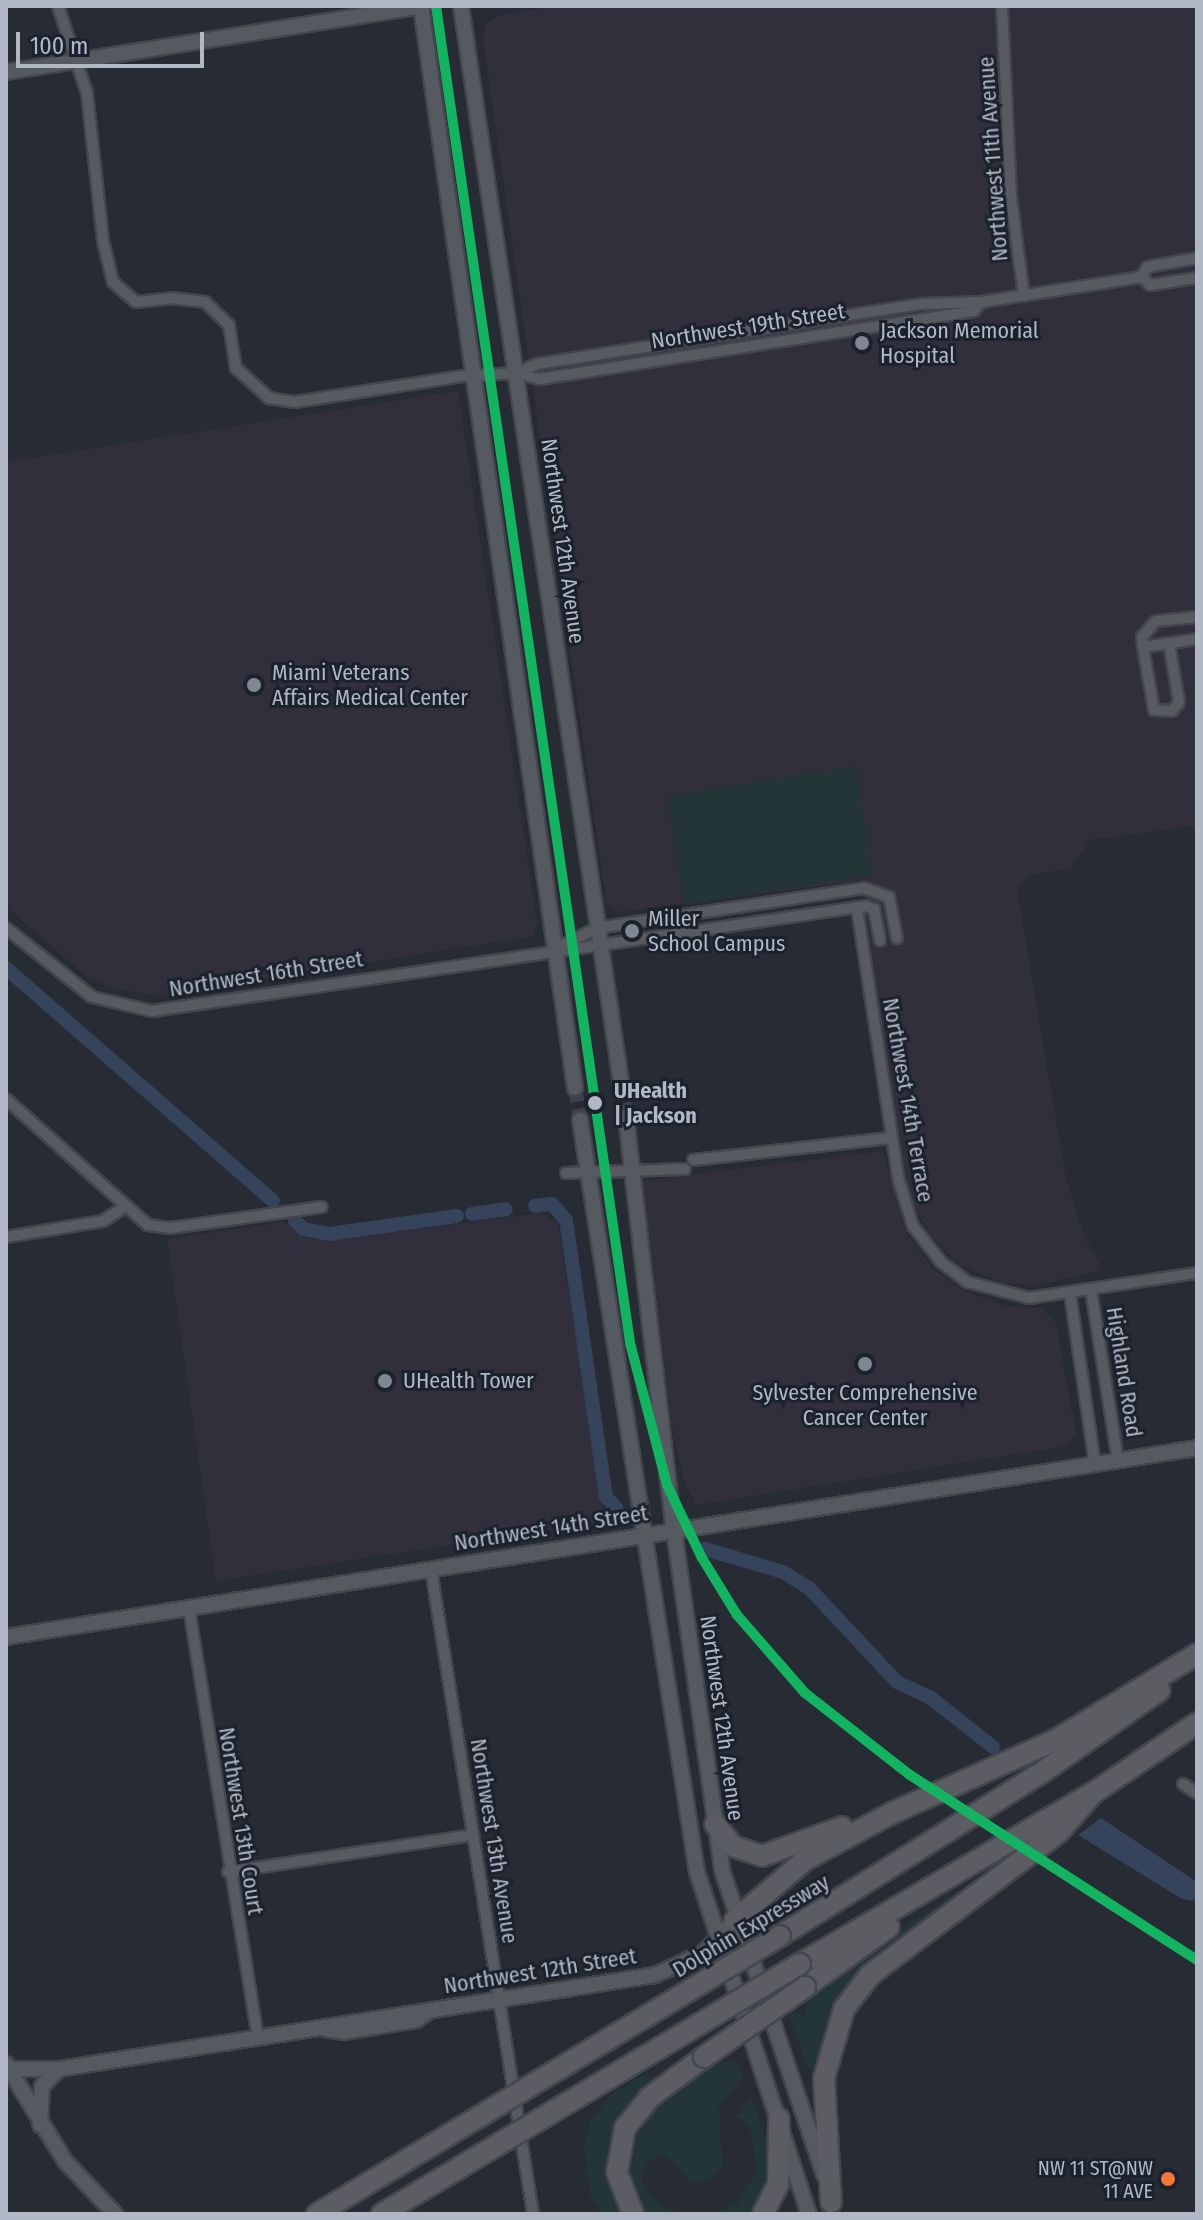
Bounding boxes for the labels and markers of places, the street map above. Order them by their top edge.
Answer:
place label: Jackson Memorial Hospital [880,317,1039,368]
marker: Jackson Memorial Hospital [851,332,873,354]
place label: Miami Veterans Affairs Medical Center [272,659,468,710]
marker: Miami Veterans Affairs Medical Center [243,674,265,696]
place label: Miller School Campus [648,905,785,956]
marker: Miller School Campus [623,922,641,940]
place label: UHealth | Jackson [614,1077,697,1128]
marker: UHealth | Jackson [583,1091,607,1115]
marker: Sylvester Comprehensive Cancer Center [854,1353,876,1375]
place label: UHealth Tower [403,1368,534,1394]
marker: UHealth Tower [374,1370,396,1392]
place label: Sylvester Comprehensive Cancer Center [752,1379,978,1430]
place label: NW 11 ST@NW 11 AVE [1038,2156,1153,2203]
marker: NW 11 ST@NW 11 AVE [1160,2171,1176,2187]

